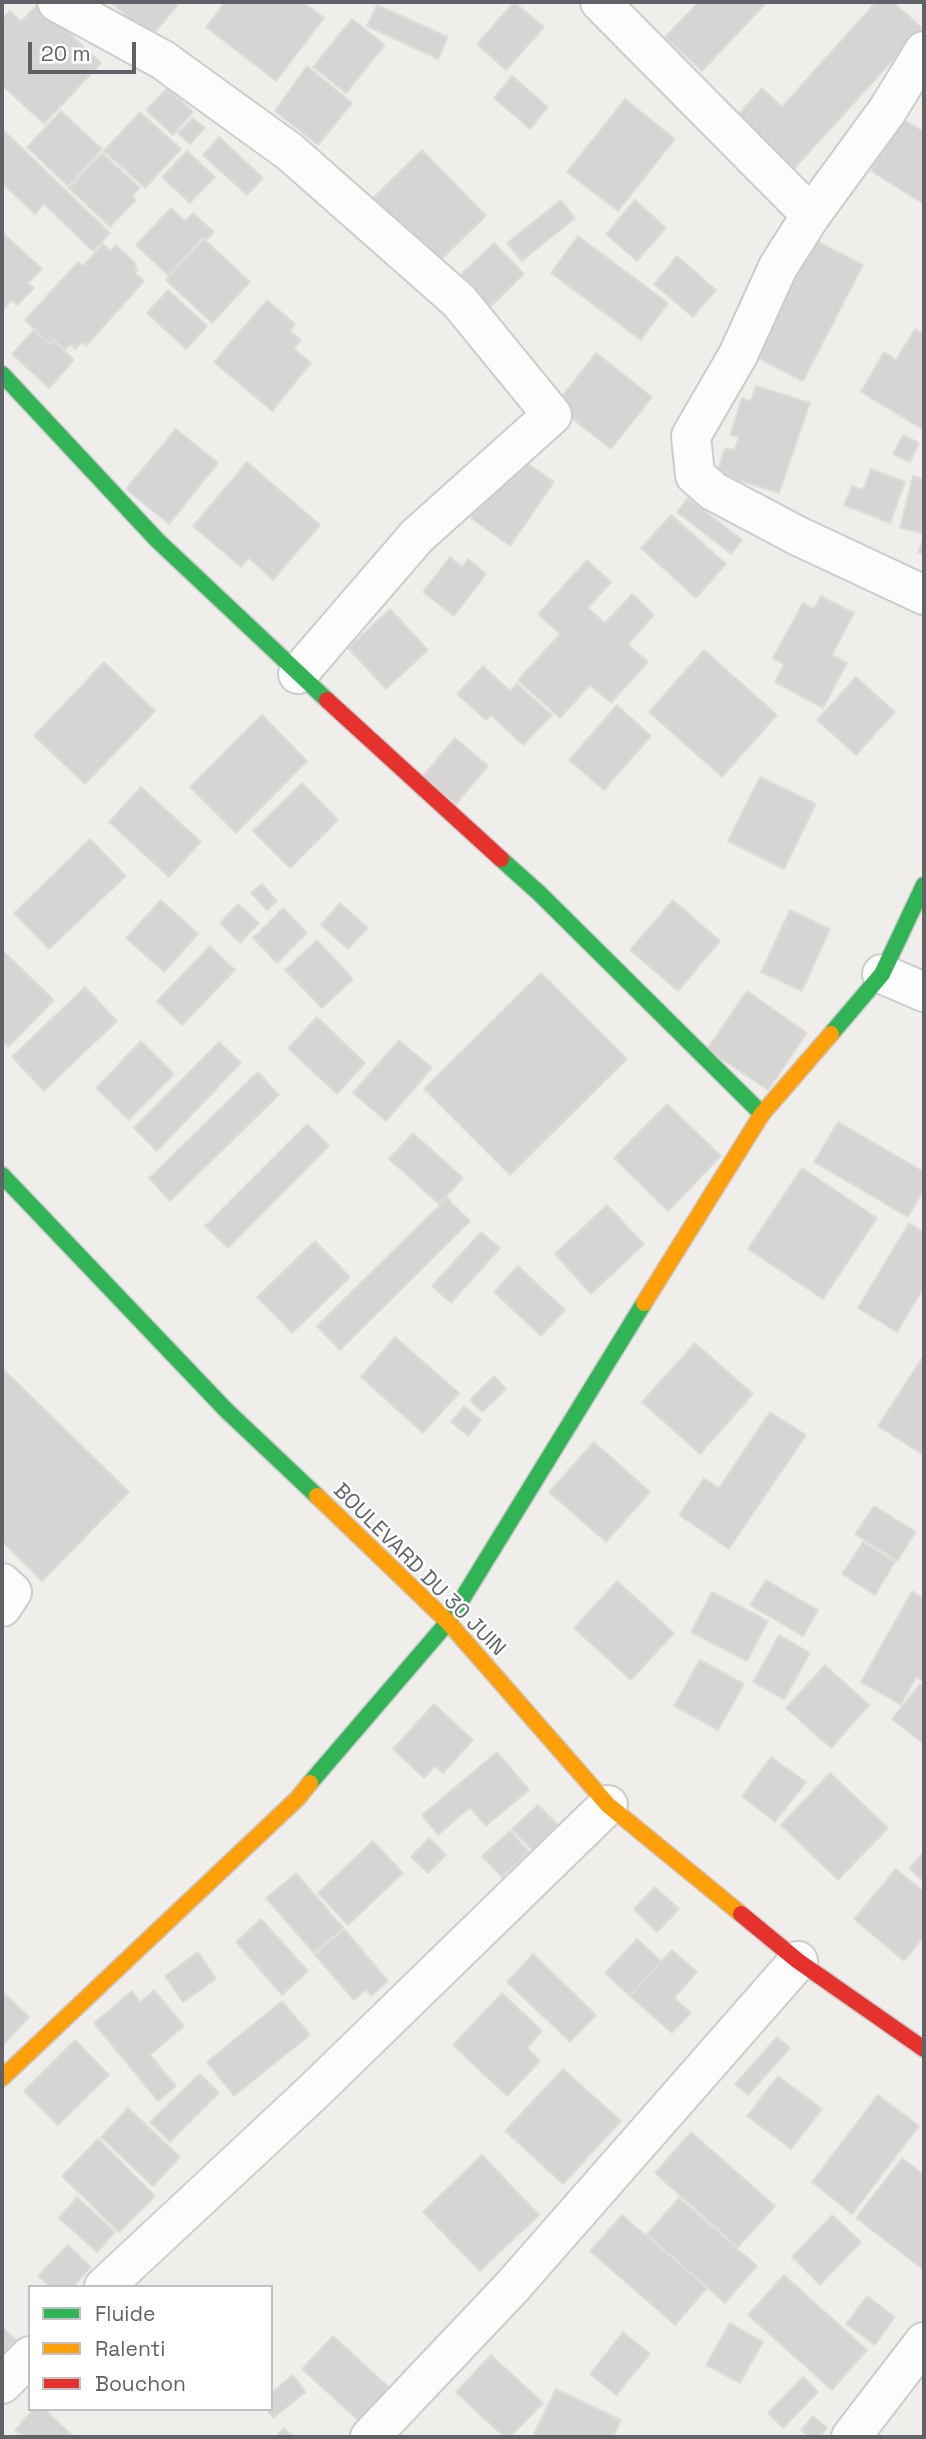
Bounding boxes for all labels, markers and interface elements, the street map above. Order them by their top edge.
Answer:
scale bar [32,28,140,72]
text: 20 m [41,40,91,67]
street label: BOULEVARD DU 30 JUIN [328,1479,510,1661]
legend [28,2285,273,2411]
text: Fluide [95,2300,155,2327]
text: Ralenti [95,2335,165,2362]
text: Bouchon [95,2370,186,2397]

